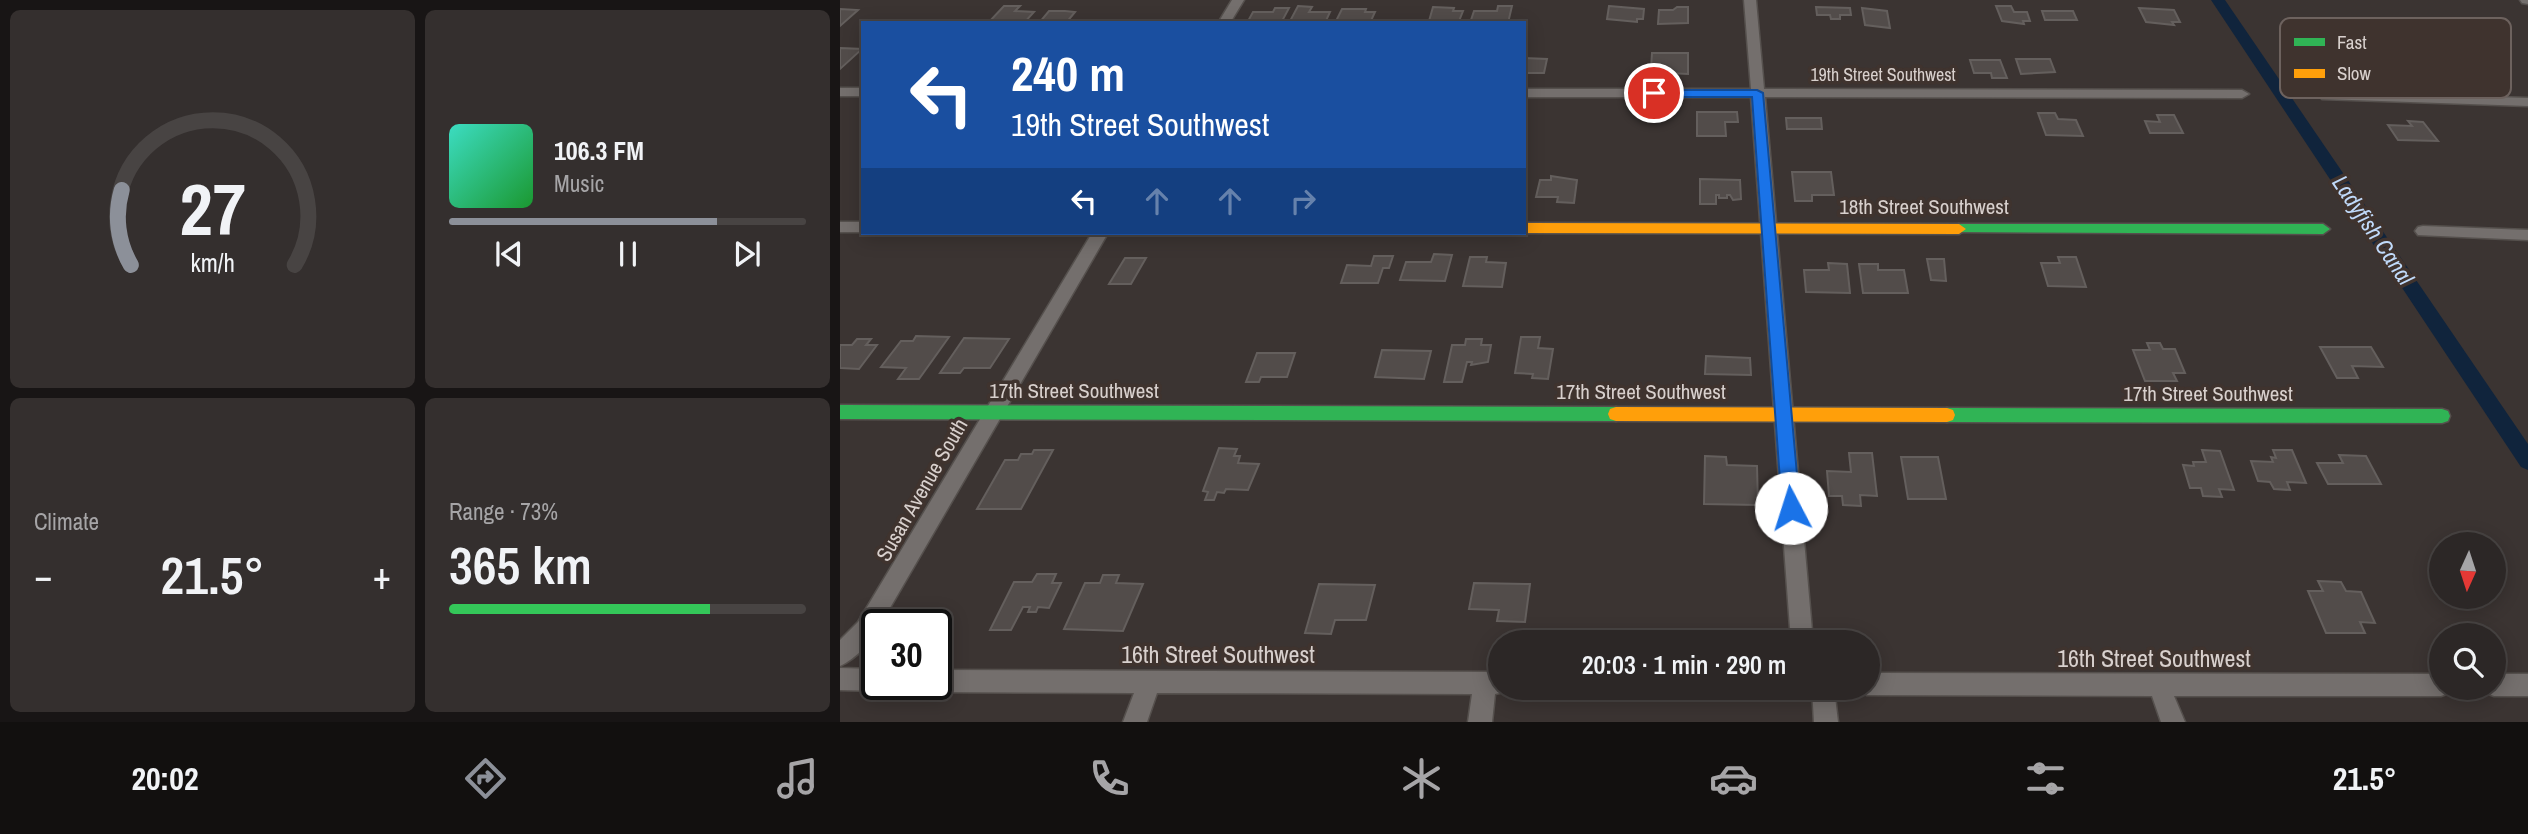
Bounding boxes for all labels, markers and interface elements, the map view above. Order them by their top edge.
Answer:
legend [2280,18,2511,98]
text: Fast [2337,29,2367,55]
text: 240 m [1011,40,1125,106]
icon: left [896,49,987,140]
text: Slow [2337,60,2372,86]
street label: 19th Street Southwest [1810,62,1956,87]
pin [1624,63,1684,123]
icon: arrive [1635,74,1673,112]
text: 19th Street Southwest [1011,103,1269,146]
text: 106.3 FM [554,133,644,168]
text: 27 [179,160,246,258]
text: Music [554,168,604,199]
water label: Ladyfish Canal [2325,169,2422,291]
icon: left [1065,182,1103,220]
icon: ahead [1138,182,1176,220]
icon: ahead [1211,182,1249,220]
icon: right [1284,182,1322,220]
street label: 18th Street Southwest [1839,192,2009,221]
icon: previous [490,235,528,273]
icon: pause [609,235,647,273]
icon: next [728,235,766,273]
text: km/h [190,246,235,280]
street label: 17th Street Southwest [989,376,1159,405]
street label: 17th Street Southwest [1556,377,1726,406]
street label: 17th Street Southwest [2123,379,2293,408]
street label: Susan Avenue South [869,413,974,567]
position arrow [1754,471,1828,545]
text: Range · 73% [449,496,558,527]
text: Climate [34,506,99,537]
text: 365 km [449,530,592,600]
north arrow [2429,532,2506,609]
map controls [2429,532,2506,700]
text: 21.5° [161,540,264,610]
text: − [34,550,52,601]
text: + [373,550,391,601]
speed limit sign: 30 [861,609,952,700]
button: search [2429,623,2506,700]
street label: 16th Street Southwest [1121,638,1315,670]
street label: 16th Street Southwest [2057,642,2251,674]
text: 20:03 · 1 min · 290 m [1582,647,1786,682]
icon: directions [461,754,510,803]
icon: music [773,754,822,803]
icon: phone [1085,754,1134,803]
icon: climate [1397,754,1446,803]
icon: car [1709,754,1758,803]
icon: filters [2021,754,2070,803]
text: 20:02 [131,757,199,800]
text: 21.5° [2333,757,2397,800]

